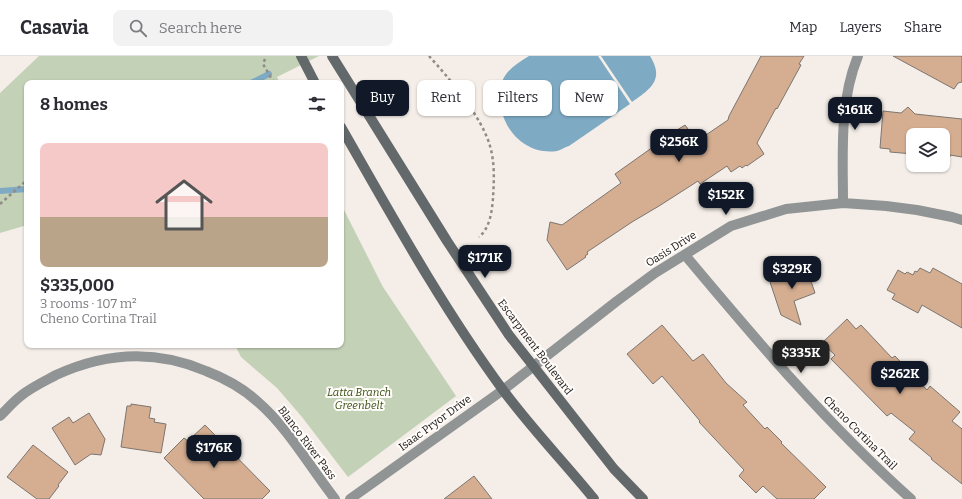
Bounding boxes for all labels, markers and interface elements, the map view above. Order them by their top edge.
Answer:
search box [113,10,393,46]
text: Casavia [20,16,89,39]
icon: search [127,17,149,39]
text: Search here [159,19,242,37]
text: Map [789,19,817,36]
text: Layers [839,19,882,36]
text: Share [904,19,942,36]
chip: Buy [356,80,409,116]
chip: Rent [417,80,475,116]
chip: Filters [483,80,552,116]
chip: New [560,80,618,116]
icon: filters [306,93,328,115]
text: 8 homes [40,94,108,115]
pin: $161K [827,97,883,131]
text: $161K [837,102,873,117]
map controls [906,128,950,172]
button: layers [906,128,950,172]
pin: $256K [651,129,707,163]
text: $256K [659,134,699,149]
icon: home [148,169,220,241]
pin: $152K [698,182,754,216]
text: $152K [707,187,745,202]
street label: Oasis Drive [643,228,699,270]
pin: $171K [457,245,513,279]
text: $171K [467,250,503,265]
pin: $329K [764,256,820,290]
text: $329K [772,261,812,276]
text: $335,000 [40,275,114,296]
text: 3 rooms · 107 m² [40,296,137,311]
street label: Escarpment Boulevard [495,297,575,398]
text: Cheno Cortina Trail [40,311,157,326]
pin: $335K [773,340,829,374]
text: $335K [781,345,821,360]
pin: $262K [872,361,928,395]
text: $262K [880,366,920,381]
park label: Latta Branch Greenbelt [327,386,391,412]
street label: Isaac Pryor Drive [396,392,474,454]
street label: Cheno Cortina Trail [821,394,899,472]
street label: Blanco River Pass [275,404,339,482]
pin: $176K [186,435,242,469]
text: $176K [195,440,233,455]

